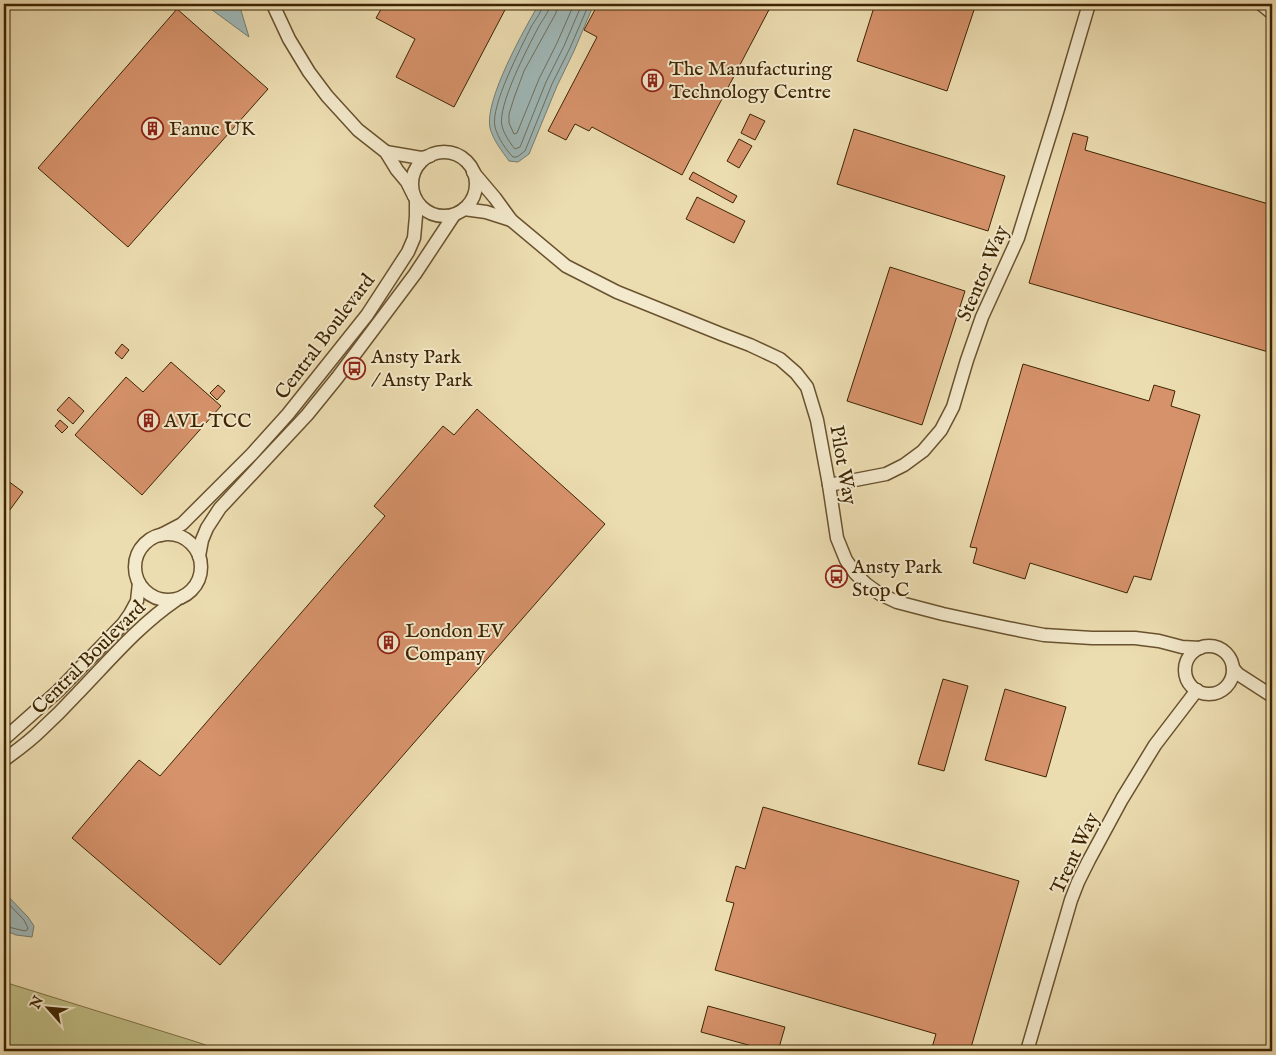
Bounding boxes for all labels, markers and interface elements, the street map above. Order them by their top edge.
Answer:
place label: The Manufacturing Technology Centre [669,57,833,105]
building icon: The Manufacturing Technology Centre [641,68,665,92]
building icon: Fanuc UK [141,116,165,140]
place label: Fanuc UK [169,117,256,142]
street label: Stentor Way [952,222,1015,326]
street label: Central Boulevard [270,269,381,405]
place label: Ansty Park / Ansty Park [370,345,473,393]
bus stop icon: Ansty Park / Ansty Park [343,356,367,380]
building icon: AVL TCC [136,408,160,432]
place label: AVL TCC [163,409,251,434]
street label: Pilot Way [823,423,862,507]
place label: Ansty Park Stop C [851,555,943,603]
bus stop icon: Ansty Park Stop C [824,565,848,589]
street label: Central Boulevard [27,596,152,720]
place label: London EV Company [405,619,505,667]
building icon: London EV Company [377,630,401,654]
street label: Trent Way [1046,809,1105,899]
north arrow [22,982,72,1032]
text: N [26,993,48,1013]

